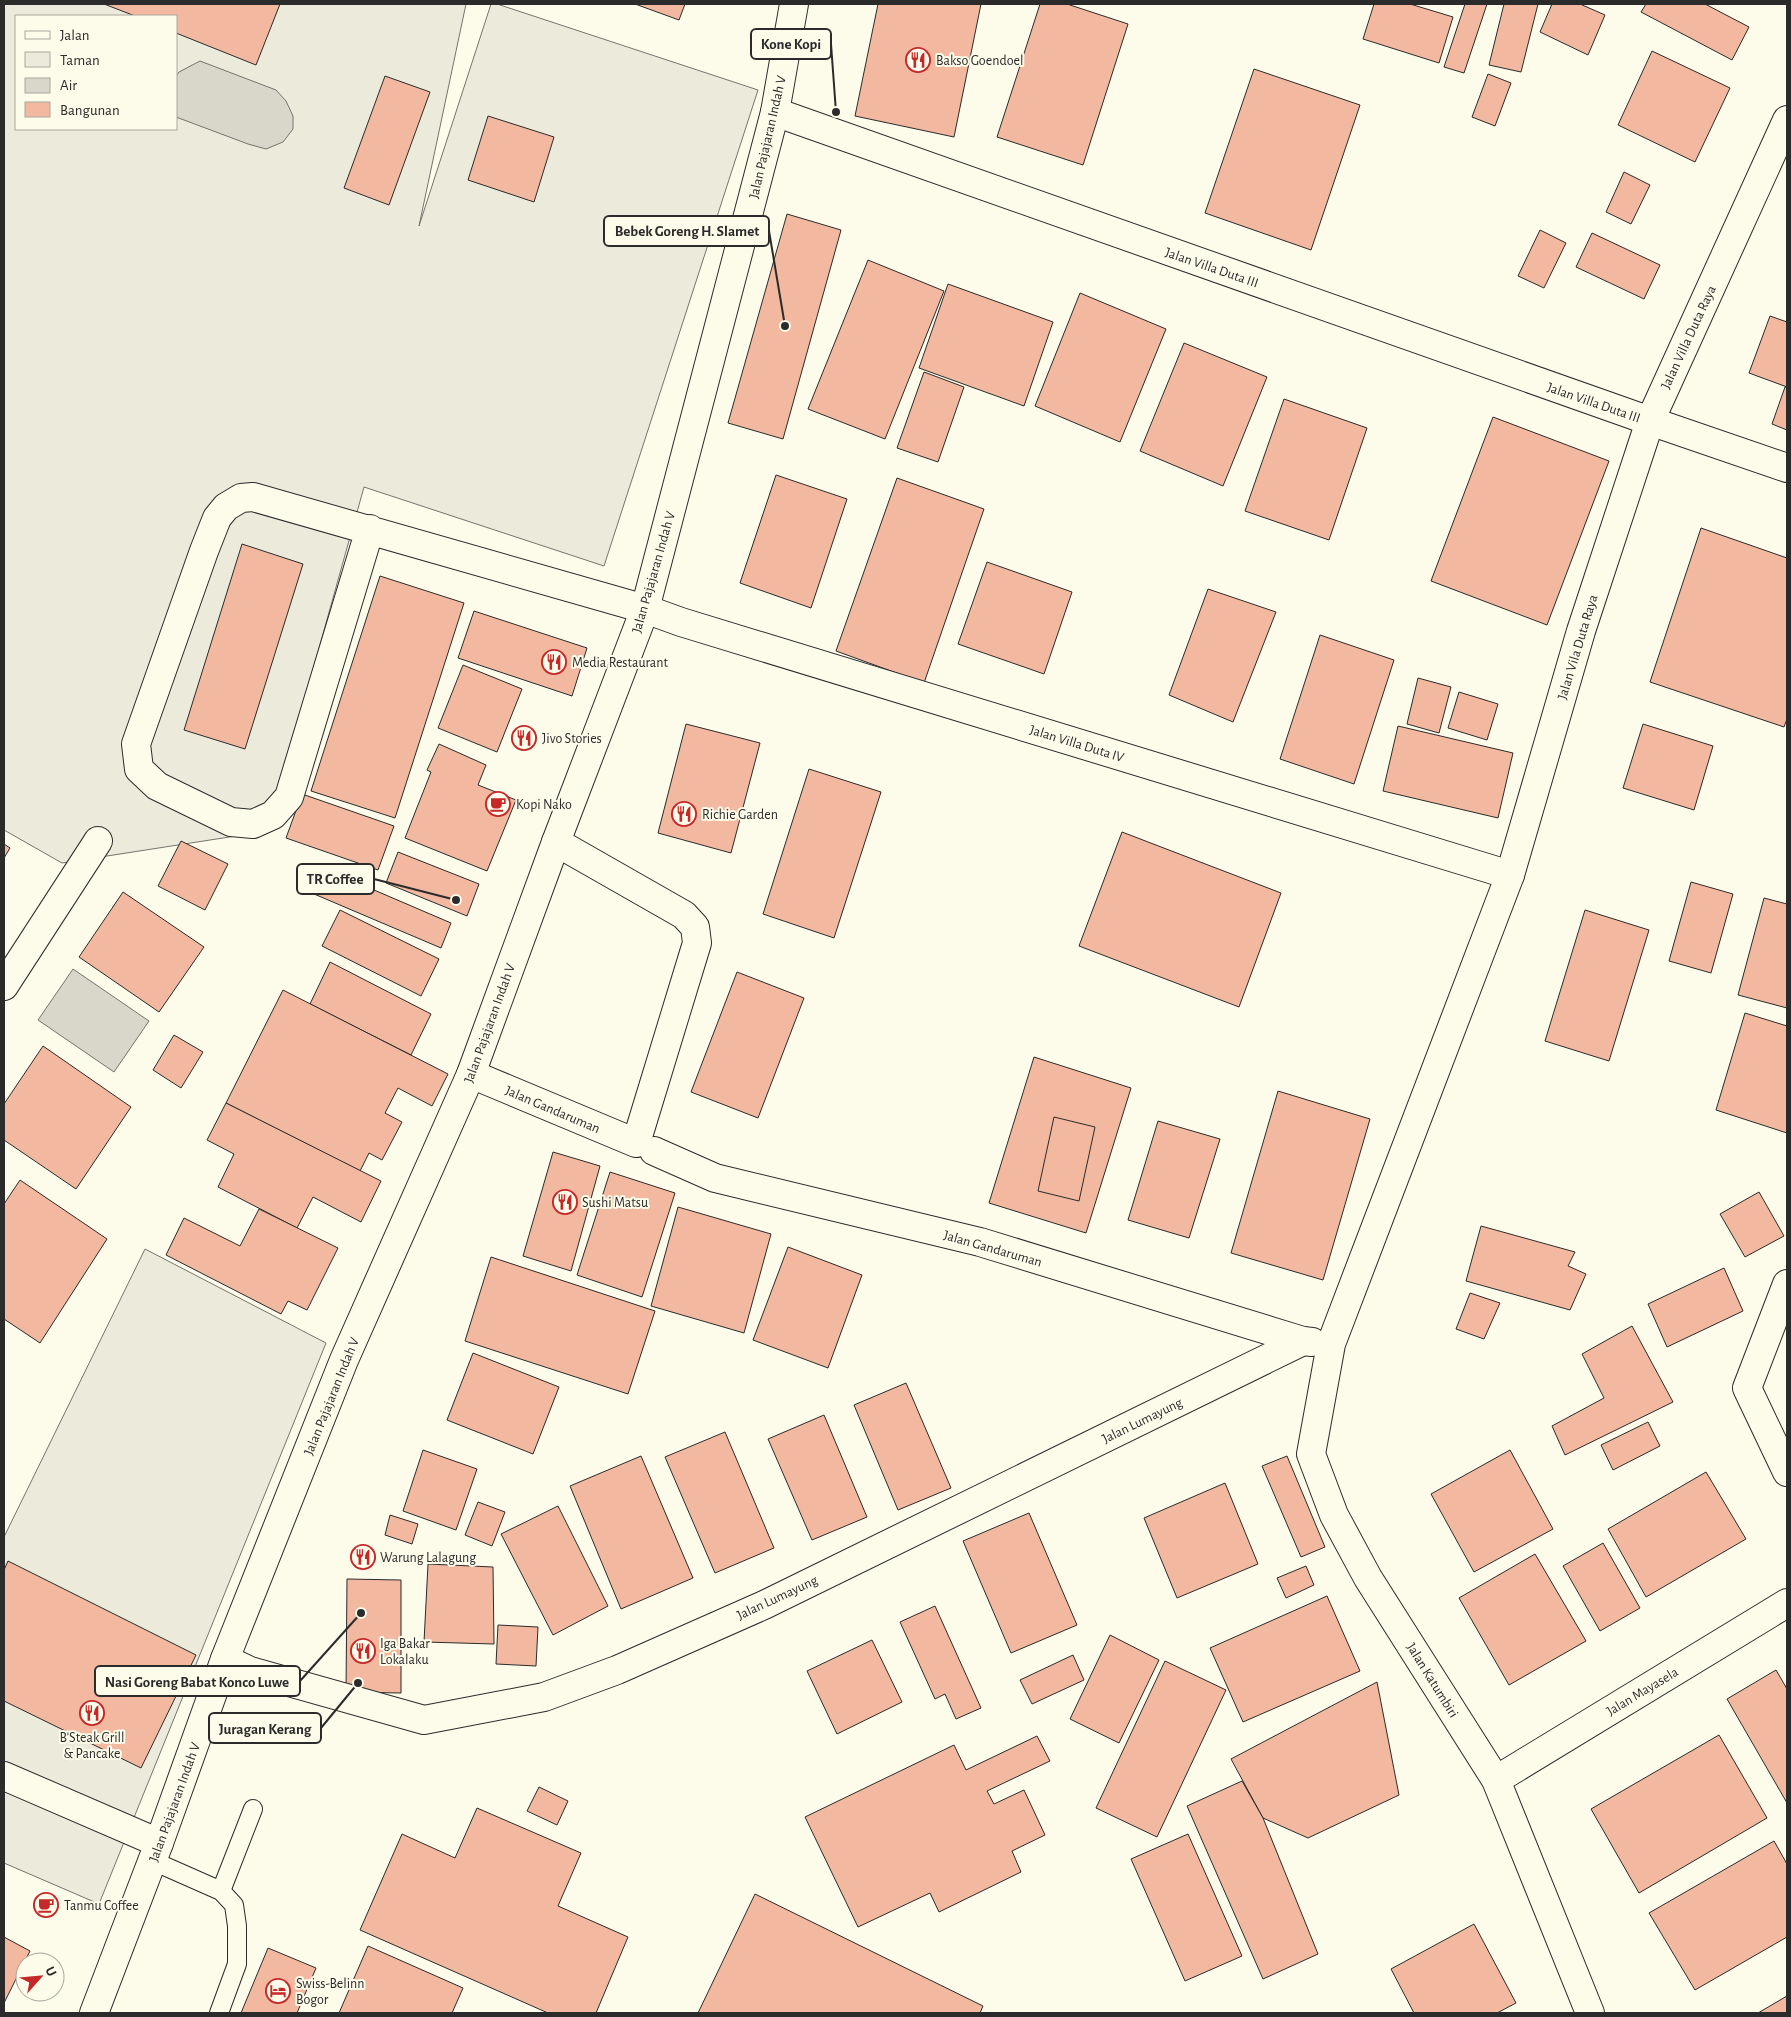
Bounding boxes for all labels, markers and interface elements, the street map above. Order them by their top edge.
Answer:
legend [15,15,178,130]
text: Jalan [60,28,90,43]
callout: Kone Kopi [751,29,831,59]
text: Kone Kopi [761,37,821,52]
restaurant icon: Bakso Goendoel [905,47,931,73]
text: Taman [60,53,100,68]
place label: Bakso Goendoel [936,54,1023,68]
street label: Jalan Pajajaran Indah V [747,74,789,200]
text: Air [60,78,77,93]
text: Bangunan [60,103,120,118]
callout: Bebek Goreng H. Slamet [604,216,769,246]
text: Bebek Goreng H. Slamet [615,224,759,239]
street label: Jalan Villa Duta III [1163,245,1260,290]
street label: Jalan Villa Duta Raya [1659,283,1719,391]
street label: Jalan Villa Duta III [1545,380,1642,425]
street label: Jalan Pajajaran Indah V [630,510,678,635]
street label: Jalan Vila Duta Raya [1555,593,1601,701]
restaurant icon: Media Restaurant [541,649,567,675]
place label: Media Restaurant [572,656,668,670]
street label: Jalan Villa Duta IV [1028,723,1126,765]
restaurant icon: Jivo Stories [511,725,537,751]
place label: Jivo Stories [542,732,602,746]
cafe icon: Kopi Nako [485,791,511,817]
place label: Kopi Nako [516,798,572,812]
restaurant icon: Richie Garden [671,801,697,827]
place label: Richie Garden [702,808,778,822]
callout: TR Coffee [297,864,374,894]
text: TR Coffee [306,872,364,887]
street label: Jalan Pajajaran Indah V [462,962,518,1085]
street label: Jalan Gandaruman [503,1084,602,1136]
restaurant icon: Sushi Matsu [552,1189,578,1215]
place label: Sushi Matsu [582,1196,648,1210]
street label: Jalan Gandaruman [942,1228,1043,1270]
street label: Jalan Pajajaran Indah V [302,1335,362,1457]
street label: Jalan Lumayung [1100,1395,1185,1446]
restaurant icon: Warung Lalagung [350,1544,376,1570]
place label: Warung Lalagung [380,1551,476,1565]
street label: Jalan Lumayung [735,1573,820,1623]
place label: Iga Bakar Lokalaku [380,1637,430,1667]
restaurant icon: Iga Bakar Lokalaku [350,1638,376,1664]
street label: Jalan Katumbiri [1404,1641,1461,1720]
street label: Jalan Mayasela [1604,1665,1681,1719]
callout: Nasi Goreng Babat Konco Luwe [95,1666,300,1696]
text: Nasi Goreng Babat Konco Luwe [105,1675,289,1690]
restaurant icon: B'Steak Grill & Pancake [79,1700,105,1726]
callout: Juragan Kerang [209,1713,321,1743]
text: Juragan Kerang [219,1722,312,1737]
place label: B'Steak Grill & Pancake [59,1731,125,1761]
street label: Jalan Pajajaran Indah V [147,1741,203,1864]
cafe icon: Tanmu Coffee [33,1892,59,1918]
place label: Tanmu Coffee [64,1899,139,1913]
north arrow [15,1952,65,2002]
text: U [42,1964,59,1979]
place label: Swiss-Belinn Bogor [296,1977,364,2007]
hotel icon: Swiss-Belinn Bogor [265,1978,291,2004]

